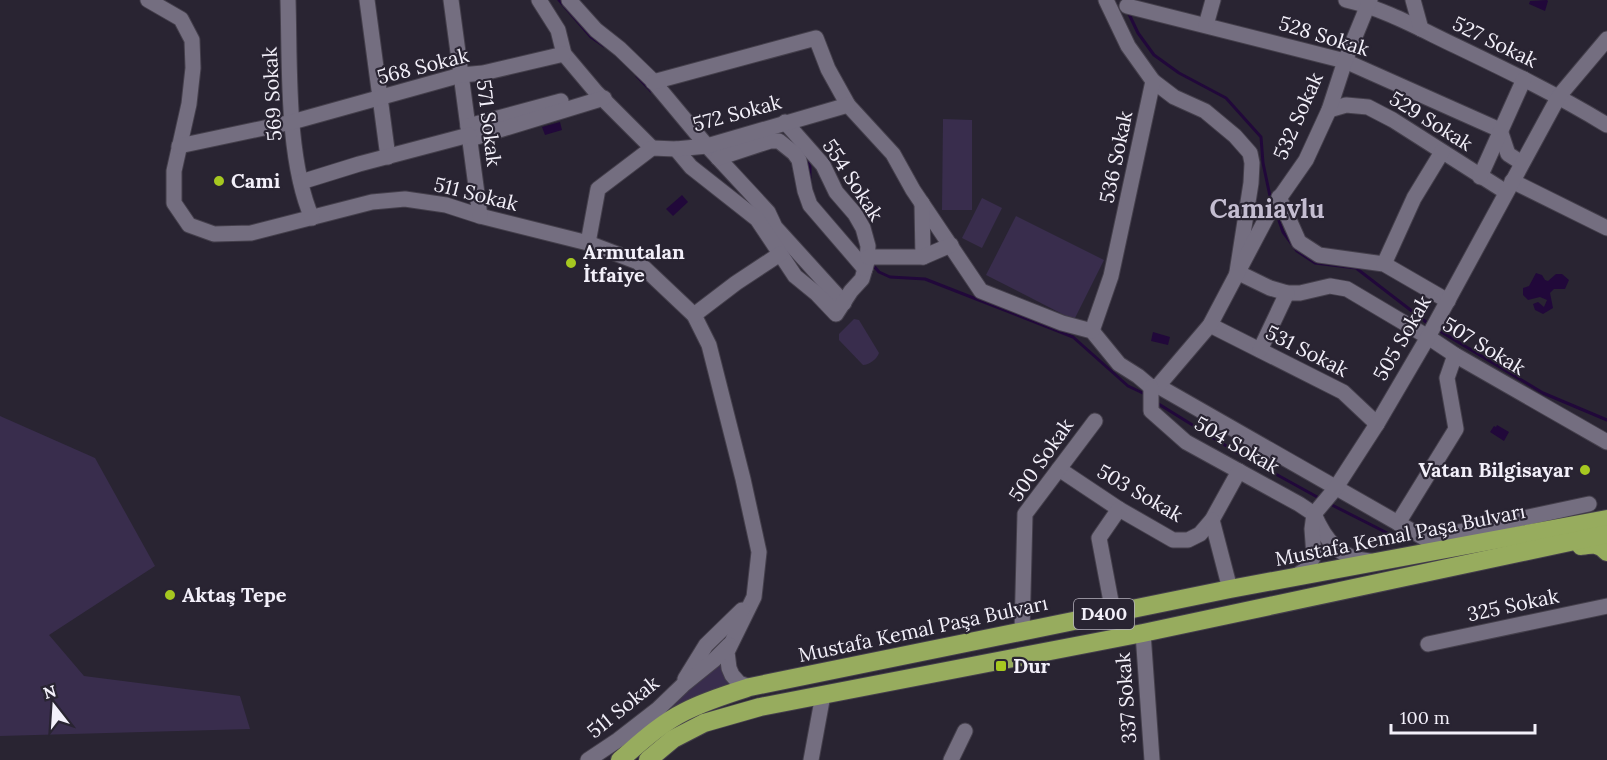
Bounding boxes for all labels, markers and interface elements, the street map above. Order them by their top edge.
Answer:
street label: 528 Sokak [1276,10,1373,61]
street label: 527 Sokak [1449,10,1542,73]
street label: 568 Sokak [374,42,472,89]
street label: 569 Sokak [257,46,286,142]
street label: 532 Sokak [1267,68,1328,163]
street label: 571 Sokak [472,78,507,168]
street label: 529 Sokak [1385,85,1478,156]
street label: 572 Sokak [690,89,784,136]
street label: 536 Sokak [1094,108,1138,205]
street label: 554 Sokak [818,134,889,226]
place label: Cami [231,168,281,193]
street label: 511 Sokak [432,171,521,216]
marker: Cami [212,174,226,188]
district label: Camiavlu [1209,192,1325,225]
place label: Armutalan İtfaiye [583,239,685,287]
marker: Armutalan İtfaiye [564,256,578,270]
street label: 505 Sokak [1367,290,1436,385]
street label: 507 Sokak [1438,311,1530,380]
street label: 531 Sokak [1262,319,1353,382]
street label: 504 Sokak [1190,410,1285,479]
street label: 500 Sokak [1003,413,1078,506]
place label: Vatan Bilgisayar [1419,457,1573,482]
street label: 503 Sokak [1093,458,1188,527]
marker: Vatan Bilgisayar [1578,463,1592,477]
street label: Mustafa Kemal Paşa Bulvarı [1273,498,1527,571]
place label: Aktaş Tepe [182,582,287,607]
street label: 325 Sokak [1465,583,1561,626]
marker: Aktaş Tepe [163,588,177,602]
street label: Mustafa Kemal Paşa Bulvarı [796,590,1050,667]
road number: D400 [1074,599,1134,629]
street label: 337 Sokak [1110,651,1141,744]
place label: Dur [1013,653,1051,678]
marker: Dur [994,659,1008,673]
street label: 511 Sokak [582,670,664,743]
north arrow [24,676,84,736]
text: N [41,680,58,703]
scale bar [1391,697,1535,735]
text: 100 m [1400,706,1450,729]

